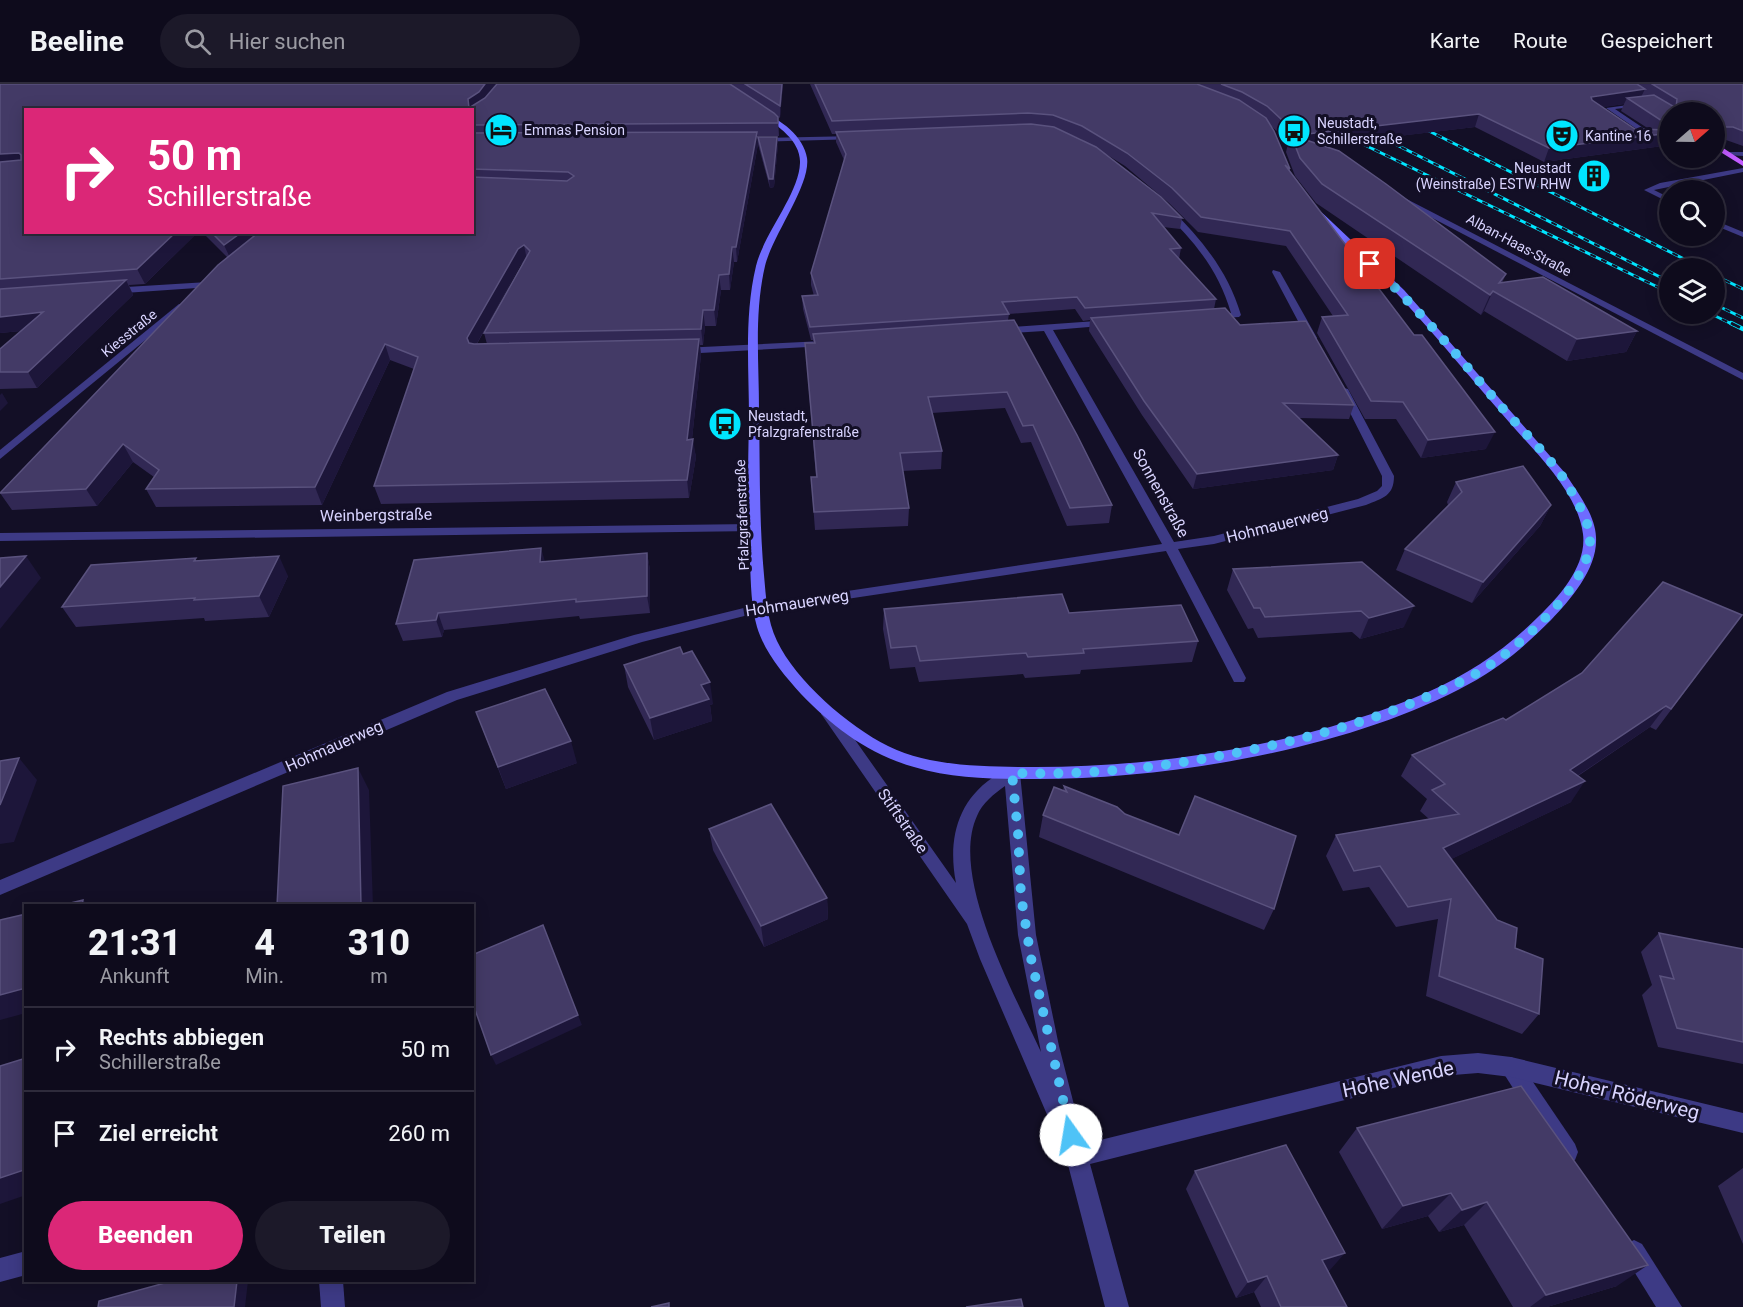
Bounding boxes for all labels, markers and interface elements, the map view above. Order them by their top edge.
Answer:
search box [160,14,580,68]
text: Beeline [30,25,124,58]
icon: search [181,25,214,58]
text: Hier suchen [229,29,345,54]
text: Karte [1430,29,1480,53]
text: Route [1513,29,1567,53]
text: Gespeichert [1600,29,1713,53]
north arrow [1659,102,1725,168]
map controls [1659,102,1725,324]
hotel icon: Emmas Pension [483,112,519,148]
bus stop icon: Neustadt, Schillerstraße [1276,113,1312,149]
place label: Neustadt, Schillerstraße [1317,115,1402,147]
theatre icon: Kantine 16 [1544,118,1580,154]
place label: Emmas Pension [524,122,625,138]
place label: Kantine 16 [1585,128,1652,144]
text: 50 m [147,131,242,180]
icon: right [48,132,126,210]
building icon: Neustadt (Weinstraße) ESTW RHW [1576,158,1612,194]
place label: Neustadt (Weinstraße) ESTW RHW [1416,160,1572,193]
button: search [1659,180,1725,246]
text: Schillerstraße [147,181,312,213]
street label: Alban-Haas-Straße [1464,211,1574,279]
pin [1344,238,1395,289]
icon: arrive [1353,247,1386,280]
button: layers [1659,258,1725,324]
street label: Kiesstraße [98,306,160,360]
bus stop icon: Neustadt, Pfalzgrafenstraße [707,406,743,442]
place label: Neustadt, Pfalzgrafenstraße [748,408,859,440]
street label: Sonnenstraße [1129,445,1193,541]
street label: Pfalzgrafenstraße [732,459,752,571]
street label: Hohmauerweg [1224,503,1330,547]
street label: Weinbergstraße [320,505,432,525]
street label: Hohmauerweg [744,585,850,621]
street label: Hohmauerweg [282,716,386,776]
street label: Stiftstraße [874,785,932,857]
text: 21:31 [88,922,181,964]
text: 4 [254,922,275,964]
text: 310 [348,922,410,964]
text: Ankunft [100,964,170,988]
text: Min. [245,964,284,988]
text: m [370,964,388,988]
text: Rechts abbiegen [99,1025,264,1050]
icon: right [48,1033,81,1066]
text: 50 m [401,1037,450,1062]
text: Schillerstraße [99,1050,221,1074]
street label: Hohe Wende [1340,1055,1456,1103]
street label: Hoher Röderweg [1552,1065,1702,1125]
position arrow [1039,1103,1103,1167]
icon: arrive [48,1117,81,1150]
text: Ziel erreicht [99,1121,218,1146]
text: 260 m [388,1121,450,1146]
button: Beenden [48,1201,243,1270]
button: Teilen [255,1201,450,1270]

